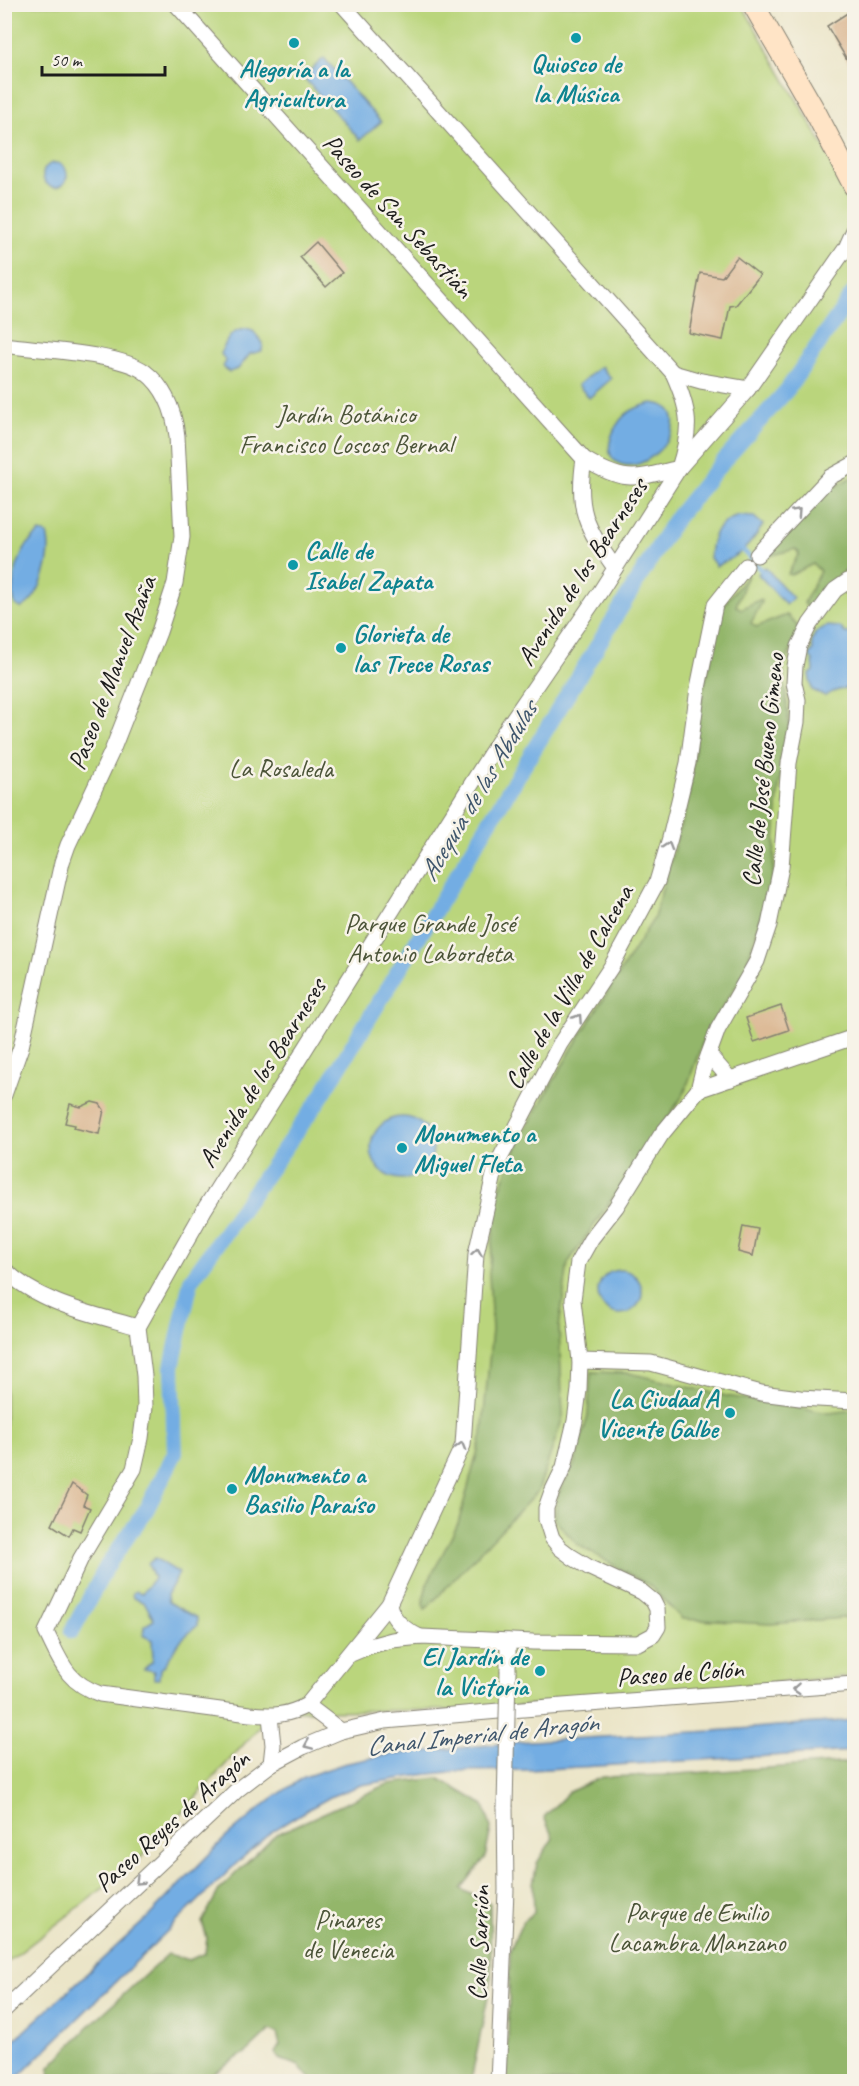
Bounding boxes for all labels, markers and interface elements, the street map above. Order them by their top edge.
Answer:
marker: Quiosco de la Música [569,31,583,45]
marker: Alegoría a la Agricultura [287,36,301,50]
scale bar [42,39,165,77]
place label: Quiosco de la Música [531,47,623,110]
text: 50 m [51,49,84,71]
place label: Alegoría a la Agricultura [239,52,351,115]
street label: Paseo de San Sebastián [315,127,481,306]
park label: Jardín Botánico Francisco Loscos Bernal [239,398,457,461]
street label: Avenida de los Bearneses [509,470,656,672]
one-way arrow [790,508,801,519]
place label: Calle de Isabel Zapata [305,534,435,597]
marker: Calle de Isabel Zapata [286,558,300,572]
street label: Paseo de Manuel Azaña [60,570,165,774]
place label: Glorieta de las Trece Rosas [353,617,492,680]
marker: Glorieta de las Trece Rosas [334,641,348,655]
street label: Calle de José Bueno Gimeno [734,650,792,888]
water label: Acequia de las Abdulas [411,691,547,887]
park label: La Rosaleda [229,752,335,785]
one-way arrow [661,841,673,852]
street label: Calle de la Villa de Calcena [497,877,642,1095]
park label: Parque Grande José Antonio Labordeta [345,907,519,970]
street label: Avenida de los Bearneses [191,971,334,1174]
one-way arrow [571,1013,582,1024]
place label: Monumento a Miguel Fleta [414,1117,538,1180]
marker: Monumento a Miguel Fleta [395,1141,409,1155]
one-way arrow [471,1248,483,1257]
place label: La Ciudad A Vicente Galbe [597,1382,720,1445]
marker: La Ciudad A Vicente Galbe [723,1406,737,1420]
one-way arrow [454,1441,466,1452]
place label: Monumento a Basilio Paraíso [244,1458,376,1521]
marker: Monumento a Basilio Paraíso [225,1482,239,1496]
place label: El Jardín de la Victoria [422,1640,530,1703]
street label: Paseo de Colón [616,1652,746,1694]
marker: El Jardín de la Victoria [533,1664,547,1678]
one-way arrow [792,1682,801,1695]
water label: Canal Imperial de Aragón [365,1705,601,1763]
one-way arrow [304,1738,315,1750]
street label: Paseo Reyes de Aragón [87,1742,258,1899]
one-way arrow [136,1874,146,1885]
street label: Calle Sarrión [461,1884,498,2001]
park label: Parque de Emilio Lacambra Manzano [609,1896,787,1959]
park label: Pinares de Venecia [303,1903,395,1966]

